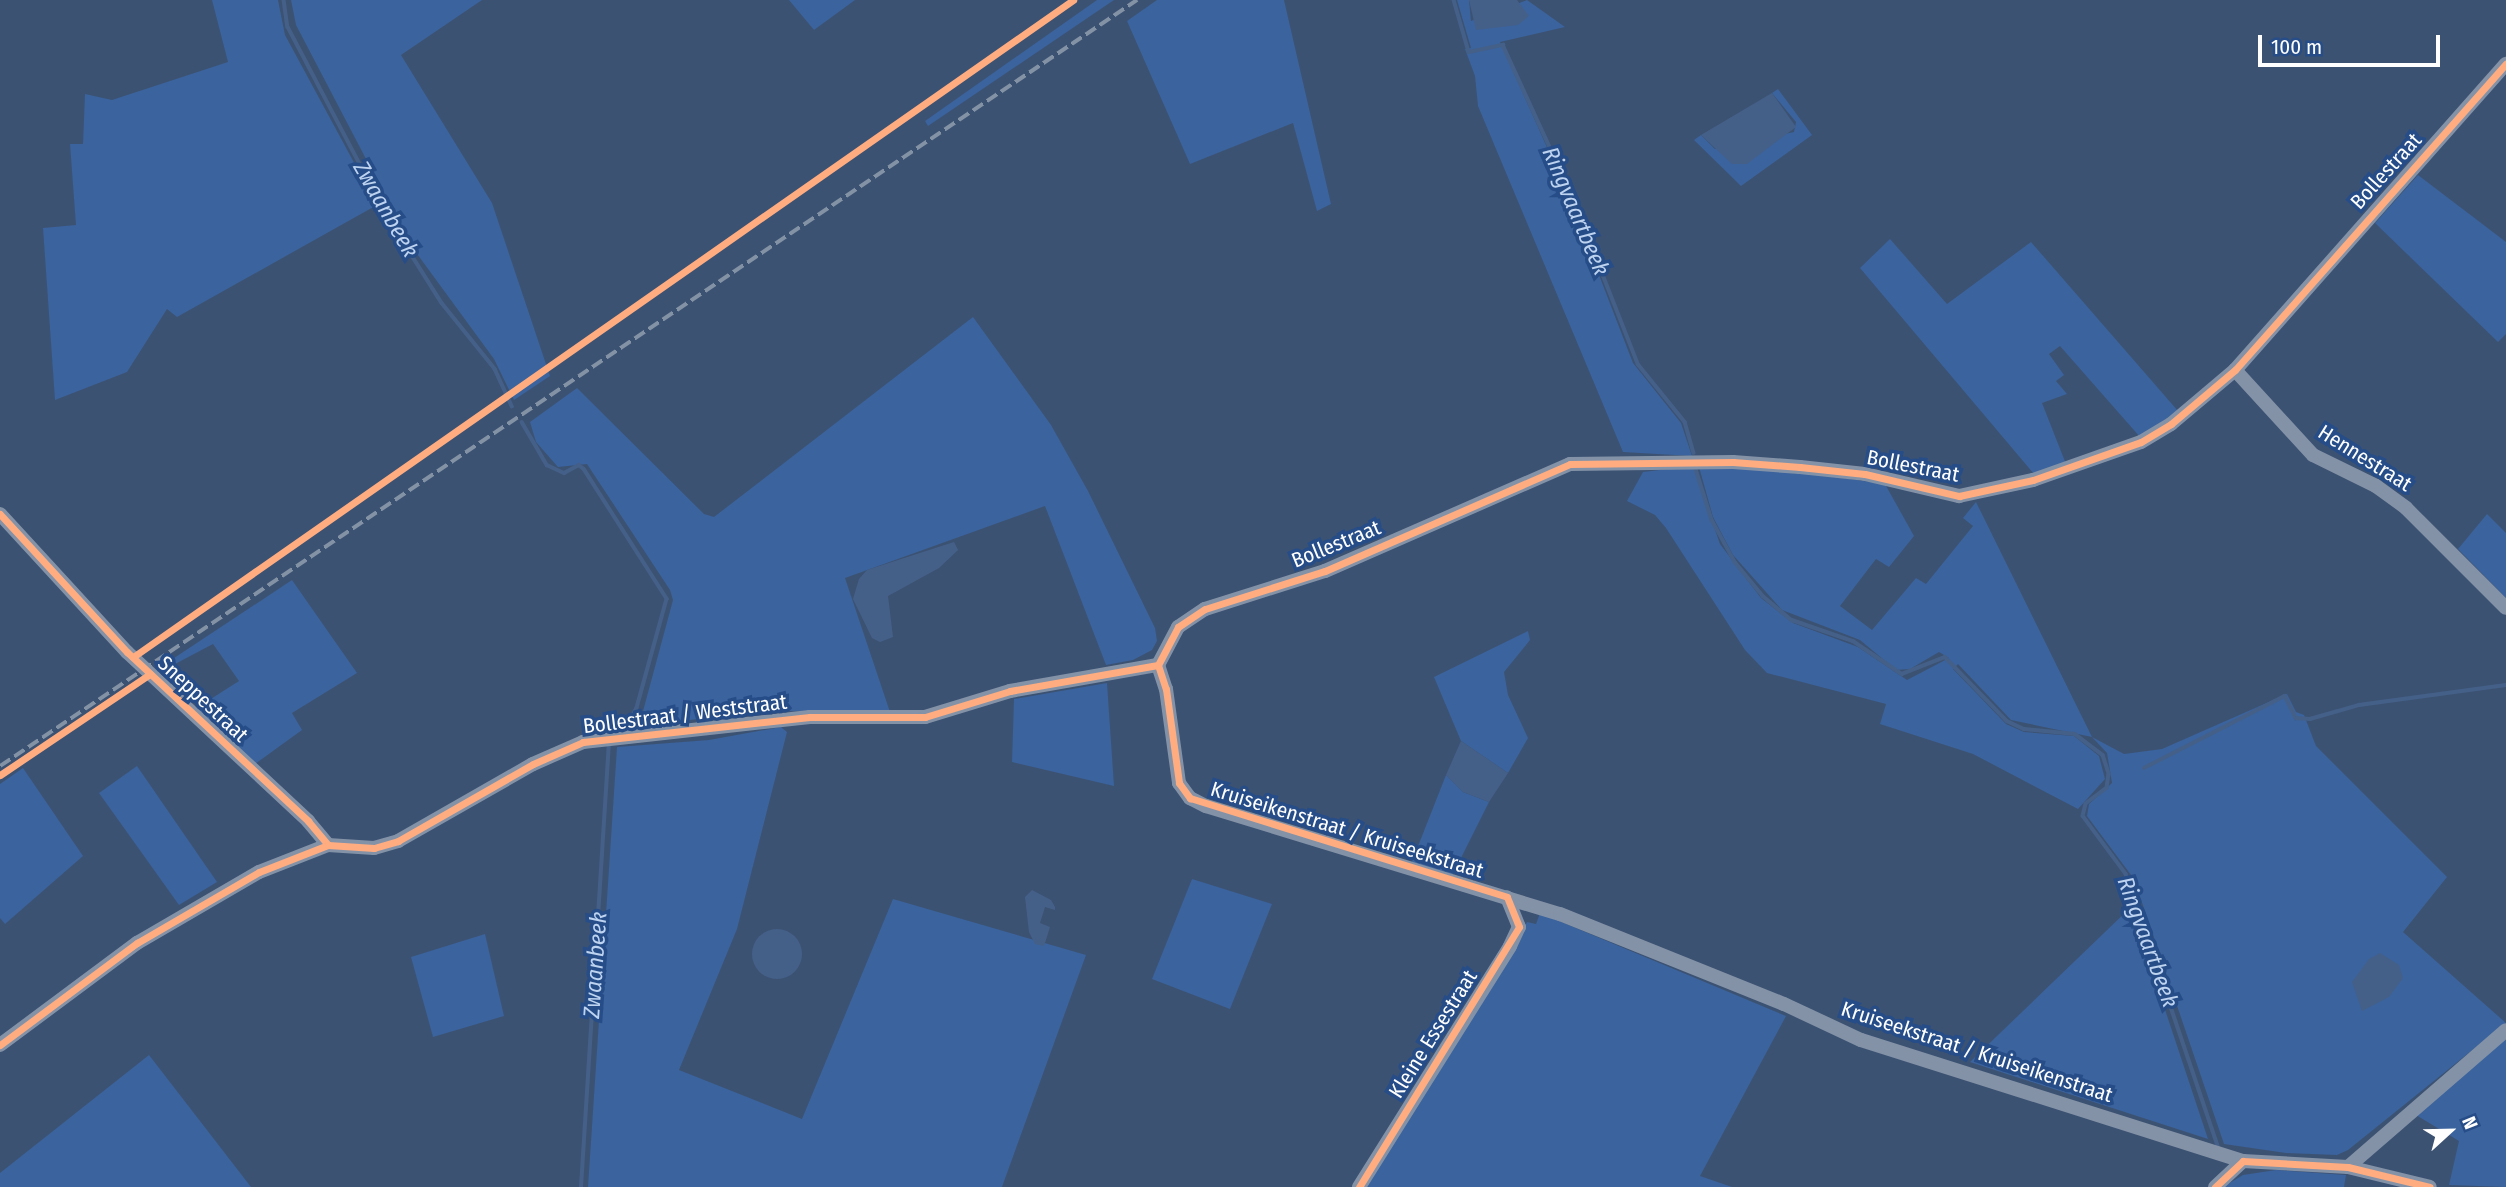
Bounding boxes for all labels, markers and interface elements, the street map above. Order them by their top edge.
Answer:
scale bar [2261,21,2443,65]
text: 100 m [2271,34,2322,60]
street label: Bollestraat [2345,128,2427,214]
water label: Ringvaartbeek [1537,143,1615,279]
water label: Zwaanbeek [347,156,425,262]
street label: Hennestraat [2314,419,2416,497]
street label: Bollestraat [1865,445,1961,487]
street label: Bollestraat [1288,515,1384,573]
street label: Sneppestraat [153,651,253,747]
street label: Bollestraat / Weststraat [582,689,788,739]
street label: Kruiseikenstraat / Kruiseekstraat [1208,776,1486,884]
water label: Ringvaartbeek [2112,873,2184,1011]
water label: Zwaanbeek [578,911,612,1019]
street label: Kleine Essestraat [1384,965,1482,1103]
street label: Kruiseekstraat / Kruiseikenstraat [1838,996,2116,1108]
north arrow [2415,1096,2485,1166]
text: N [2457,1113,2483,1133]

